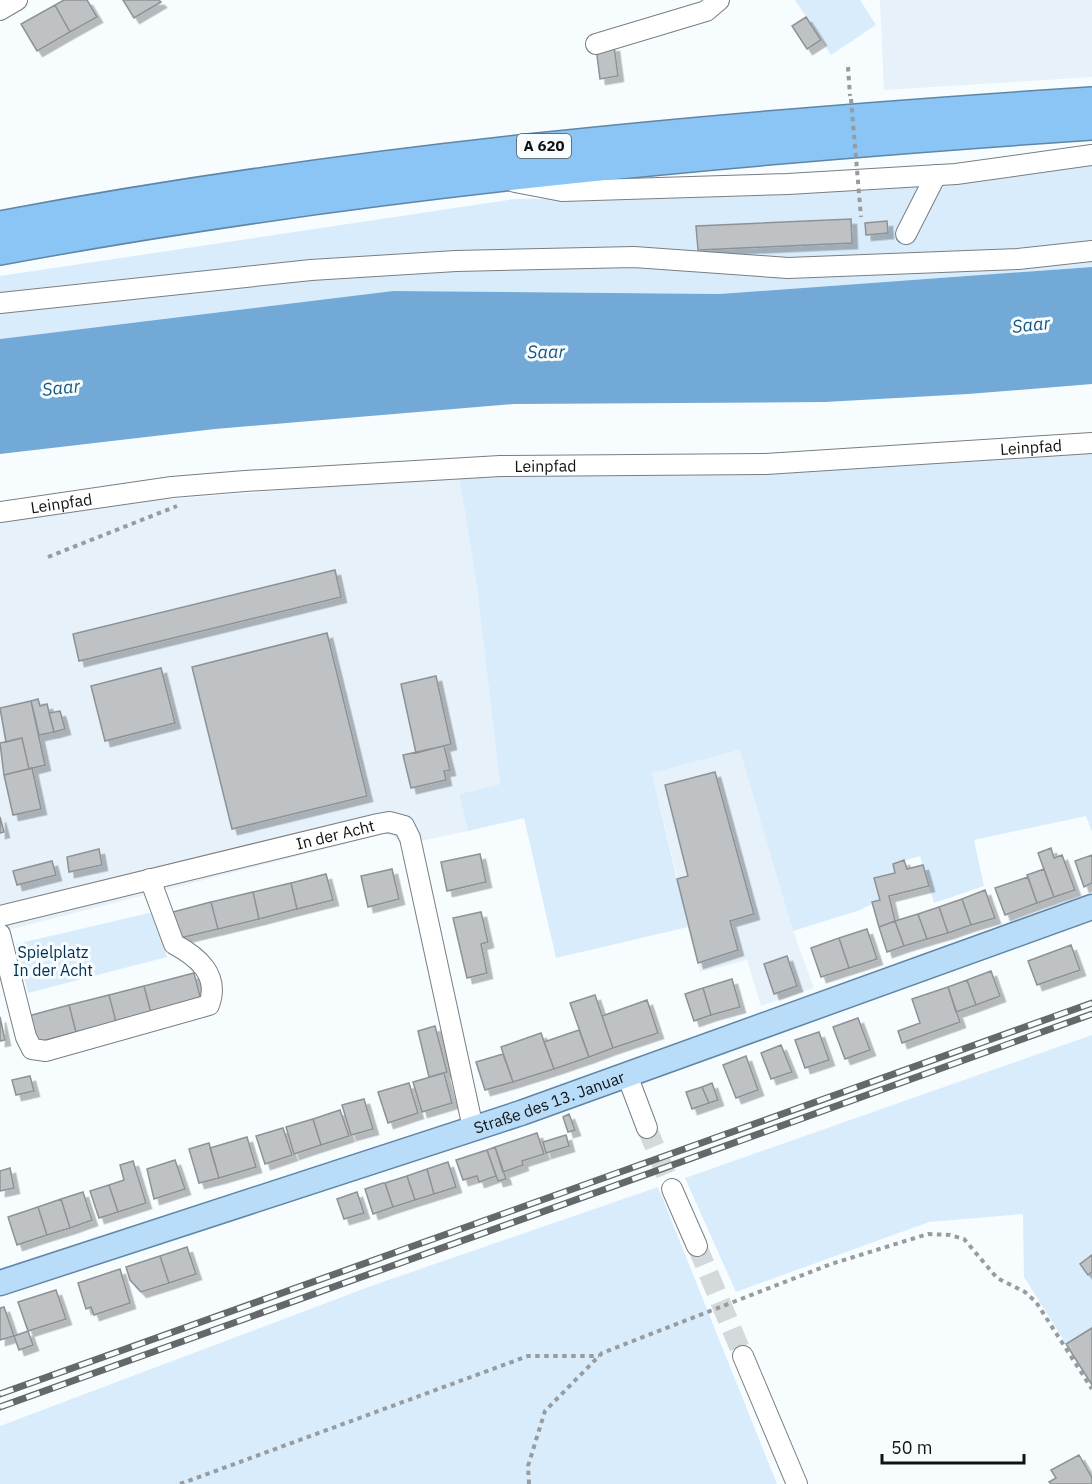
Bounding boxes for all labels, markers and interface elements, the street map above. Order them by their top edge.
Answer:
road number: A 620 [517,134,571,158]
water label: Saar [1011,311,1051,338]
water label: Saar [527,340,566,363]
water label: Saar [41,374,81,401]
street label: Leinpfad [999,435,1063,459]
street label: Leinpfad [514,455,577,476]
street label: Leinpfad [29,489,93,517]
street label: In der Acht [294,815,376,854]
park label: Spielplatz In der Acht [13,942,93,980]
street label: Straße des 13. Januar [471,1066,627,1138]
scale bar [882,1427,1024,1465]
text: 50 m [891,1436,933,1459]

